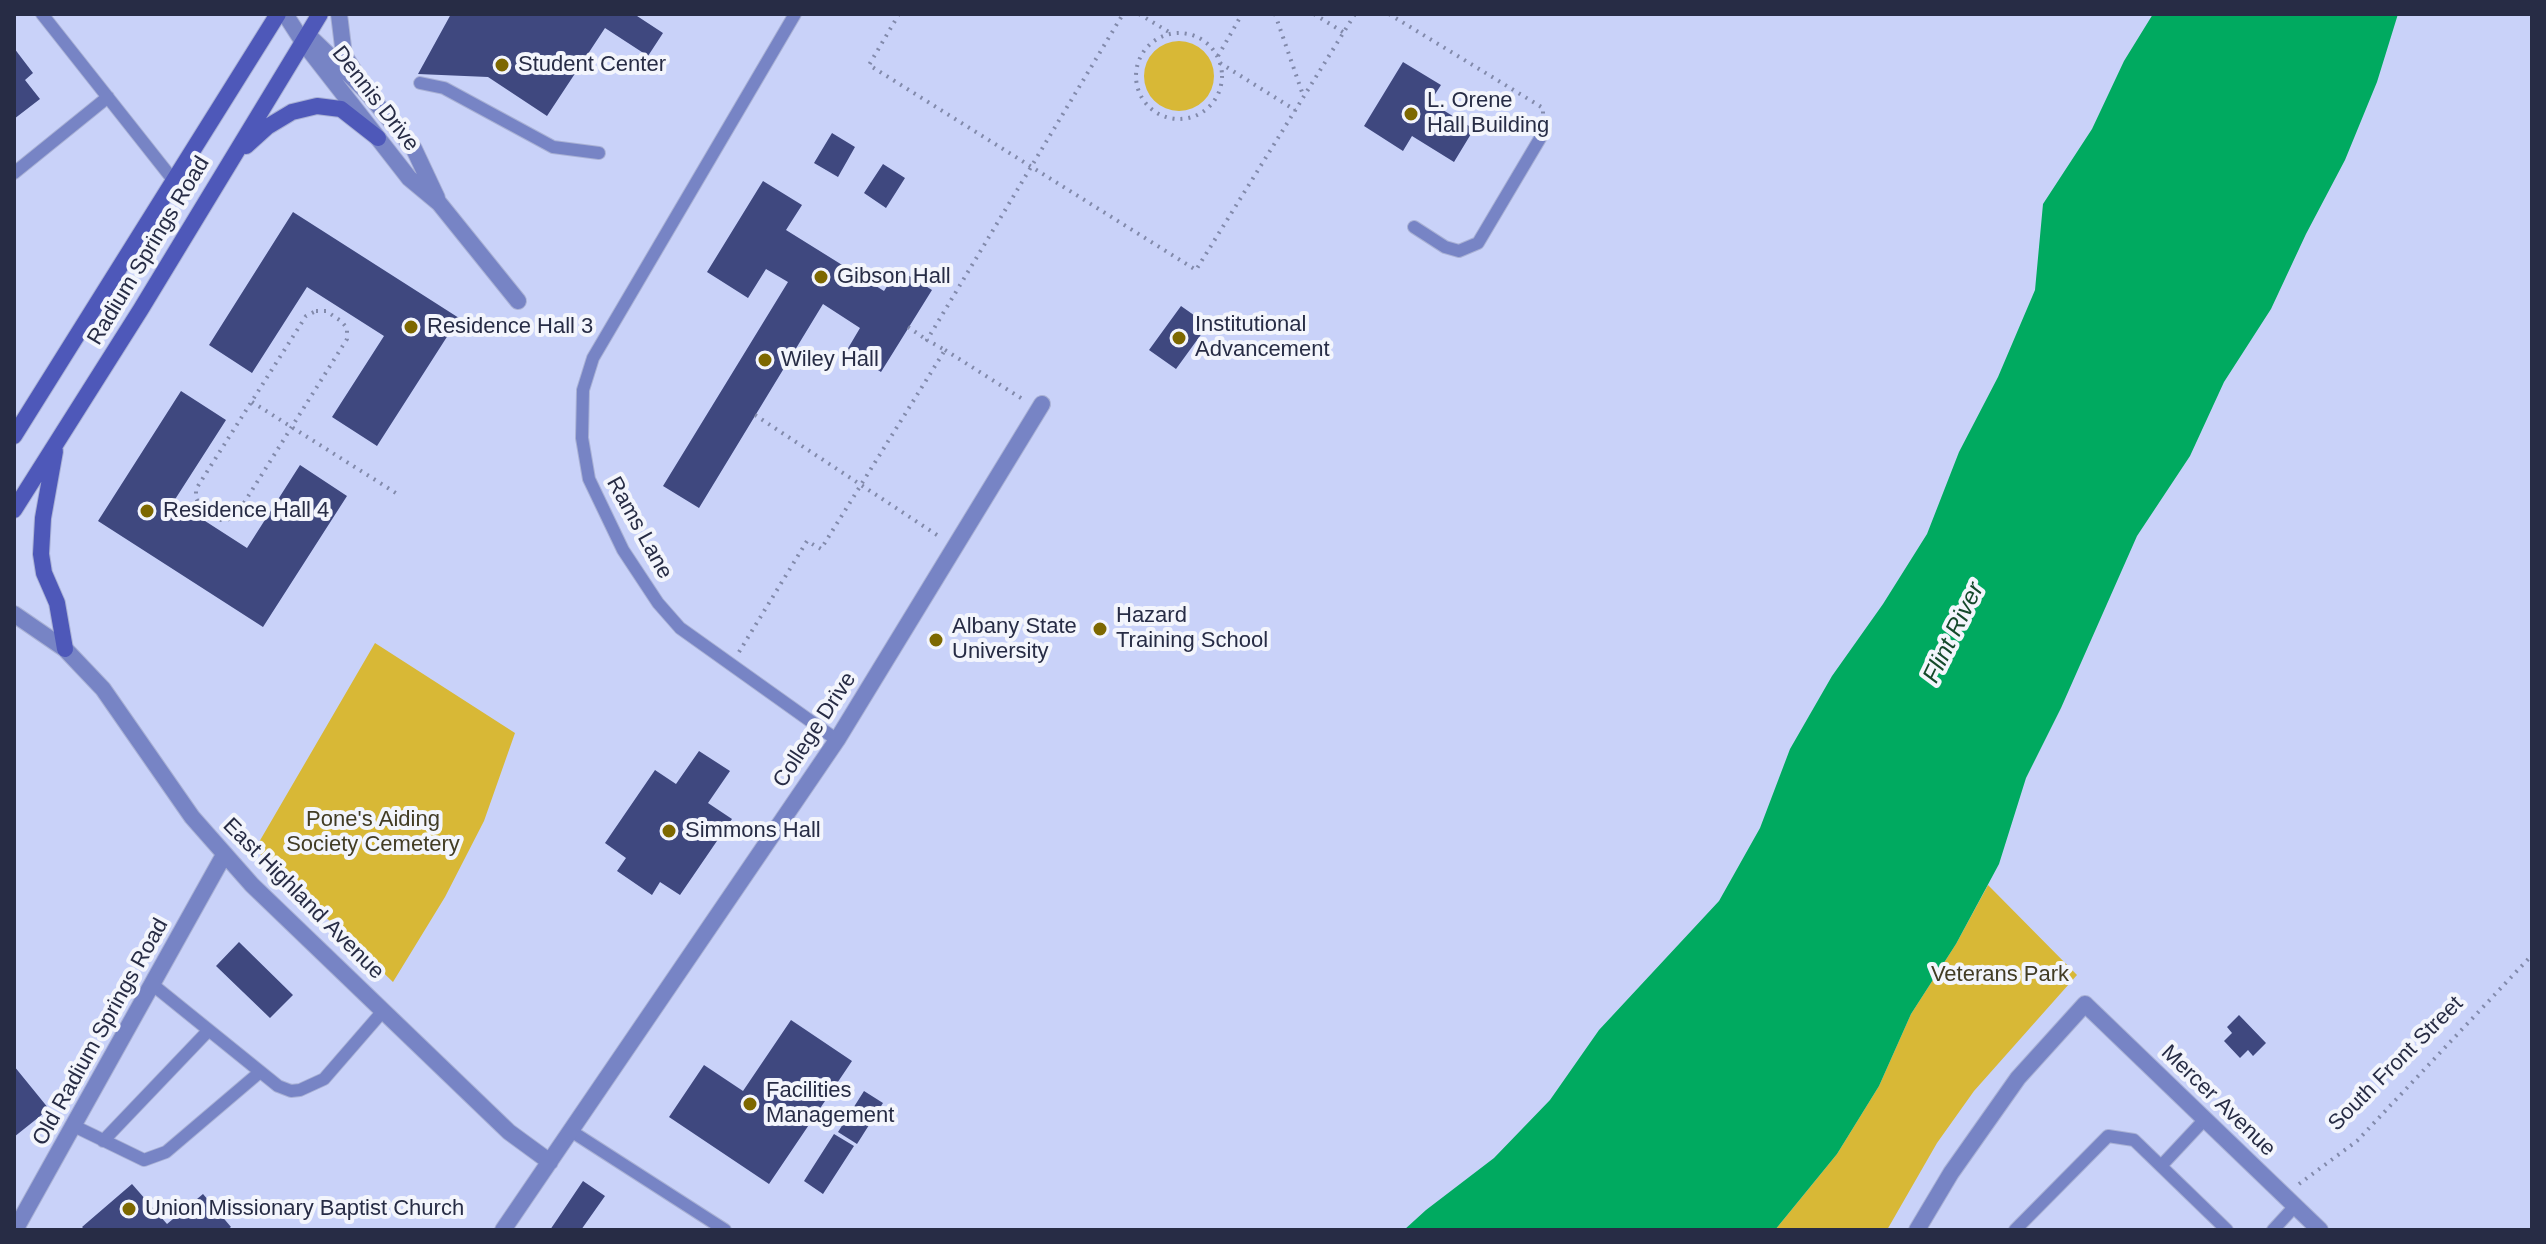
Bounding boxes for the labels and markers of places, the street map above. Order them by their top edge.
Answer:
place label: Student Center [518,52,666,78]
marker: Student Center [493,56,511,74]
place label: L. Orene Hall Building [1427,88,1549,140]
marker: L. Orene Hall Building [1402,105,1420,123]
place label: Gibson Hall [837,264,951,290]
marker: Gibson Hall [812,268,830,286]
place label: Institutional Advancement [1195,312,1330,364]
place label: Residence Hall 3 [427,314,593,340]
marker: Residence Hall 3 [402,318,420,336]
marker: Institutional Advancement [1170,329,1188,347]
place label: Wiley Hall [781,347,879,373]
marker: Wiley Hall [756,351,774,369]
place label: Residence Hall 4 [163,498,329,524]
marker: Residence Hall 4 [138,502,156,520]
place label: Hazard Training School [1116,603,1268,654]
place label: Albany State University [952,614,1077,666]
marker: Hazard Training School [1091,620,1109,638]
marker: Albany State University [927,631,945,649]
place label: Simmons Hall [685,818,821,844]
marker: Simmons Hall [660,822,678,840]
place label: Facilities Management [766,1078,894,1130]
marker: Facilities Management [741,1095,759,1113]
place label: Union Missionary Baptist Church [145,1196,464,1222]
marker: Union Missionary Baptist Church [120,1200,138,1218]

